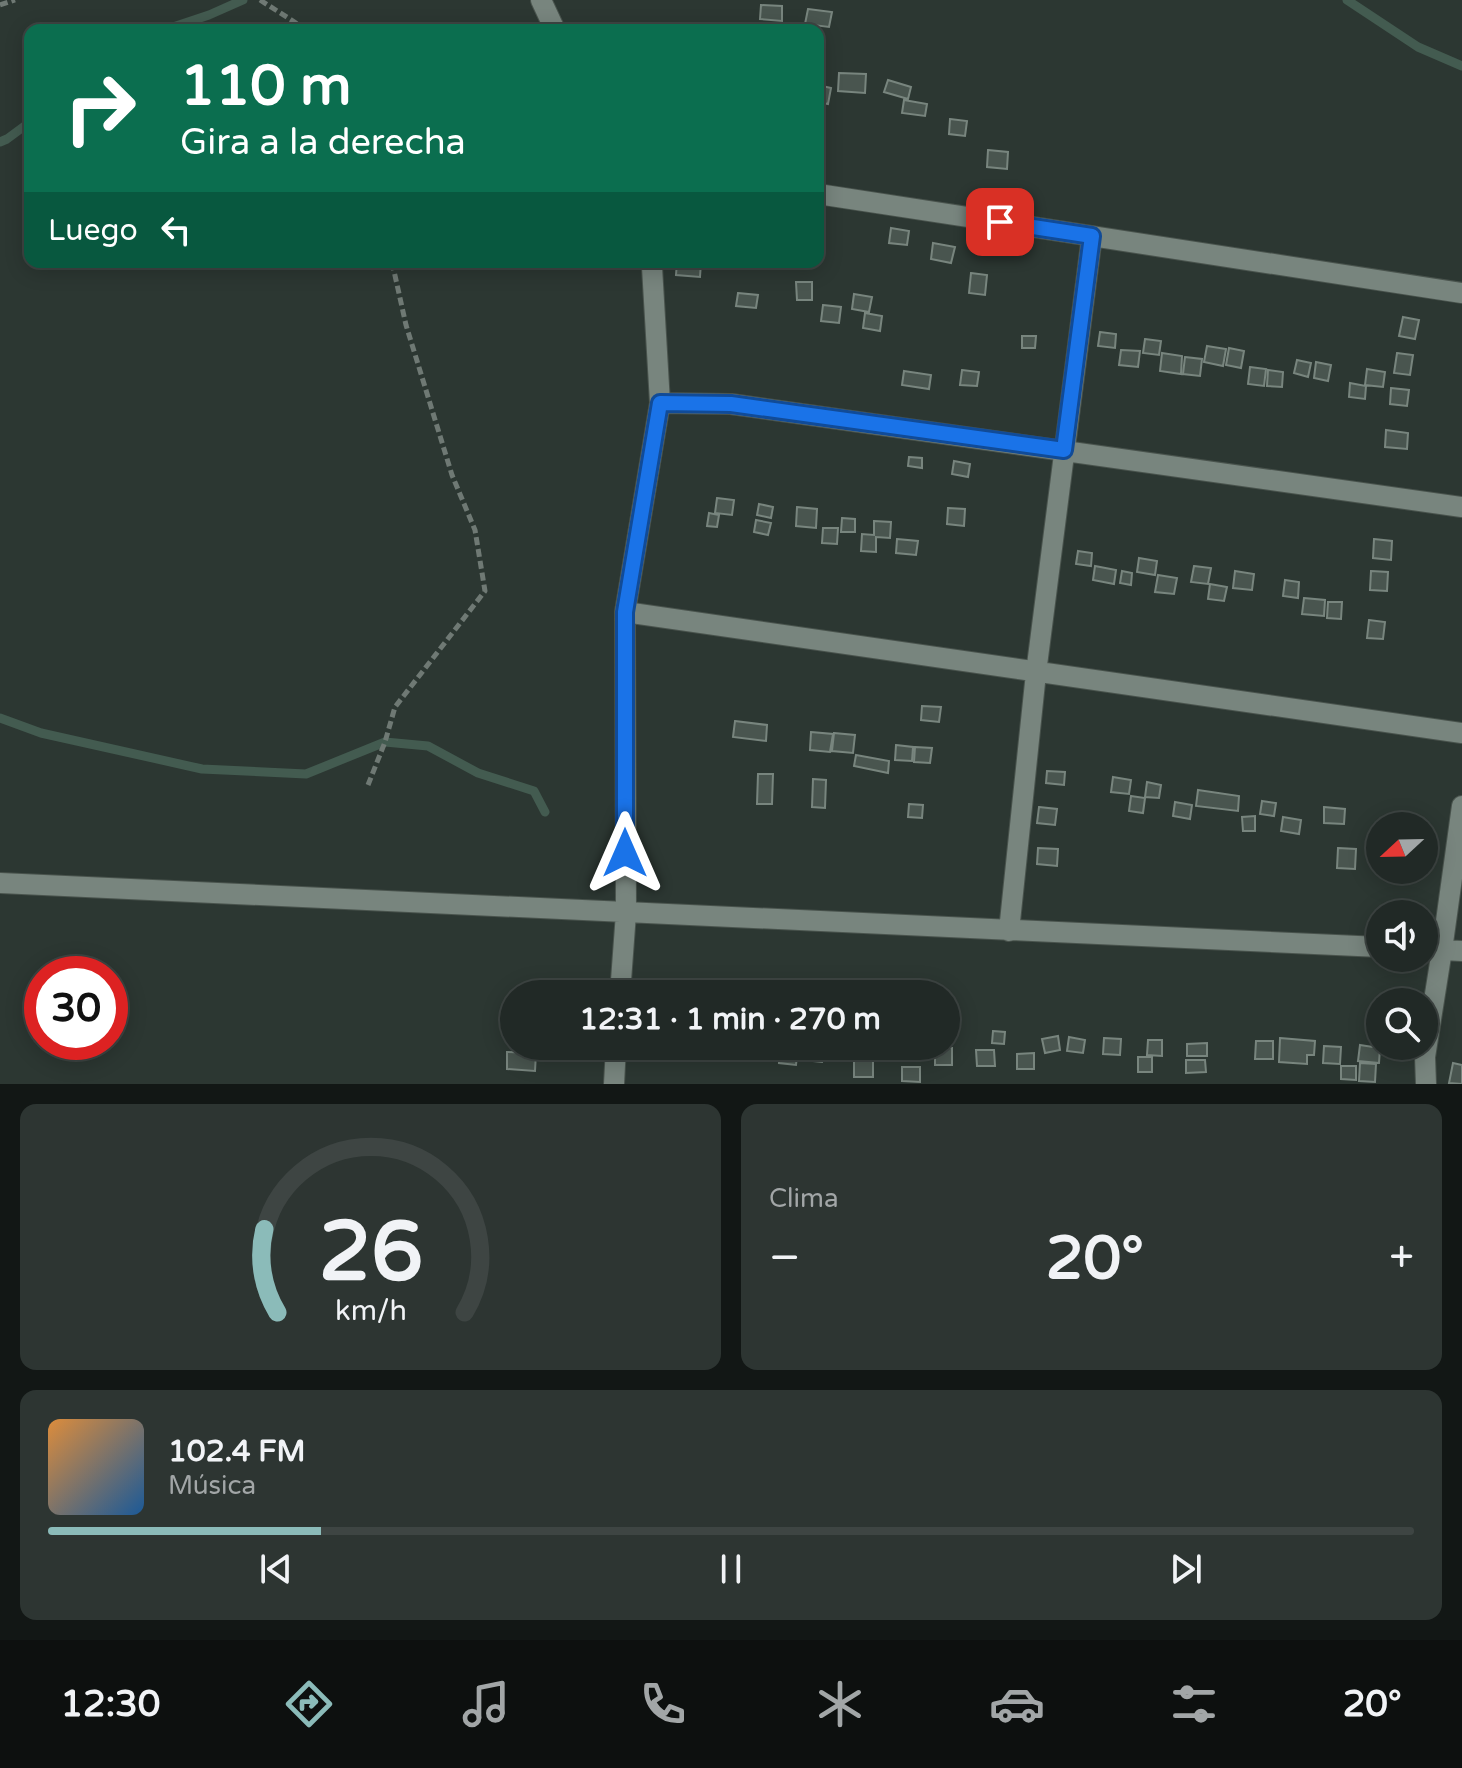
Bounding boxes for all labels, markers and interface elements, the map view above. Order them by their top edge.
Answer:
text: 110 m [180,53,351,120]
icon: right [48,56,152,160]
text: Gira a la derecha [180,121,466,164]
pin [966,188,1034,256]
icon: arrive [978,200,1022,244]
icon: left [154,208,198,252]
text: Luego [48,212,138,249]
position arrow [583,811,667,895]
north arrow [1366,812,1438,884]
map controls [1366,812,1438,1060]
button: sound [1366,900,1438,972]
speed limit sign: 30 [24,956,128,1060]
button: search [1366,988,1438,1060]
text: 12:31 · 1 min · 270 m [579,1001,881,1038]
text: Clima [769,1183,839,1214]
text: 26 [318,1203,423,1303]
text: 20° [1046,1223,1144,1295]
text: − [769,1232,800,1285]
text: + [1389,1232,1414,1285]
text: km/h [335,1294,406,1328]
text: 102.4 FM [168,1433,306,1470]
text: Música [168,1470,256,1501]
icon: previous [254,1547,298,1591]
icon: pause [709,1547,753,1591]
icon: next [1164,1547,1208,1591]
icon: directions [281,1676,337,1732]
icon: music [458,1676,514,1732]
icon: phone [635,1676,691,1732]
icon: climate [812,1676,868,1732]
icon: car [989,1676,1045,1732]
icon: filters [1166,1676,1222,1732]
text: 12:30 [60,1683,160,1726]
text: 20° [1343,1683,1402,1726]

